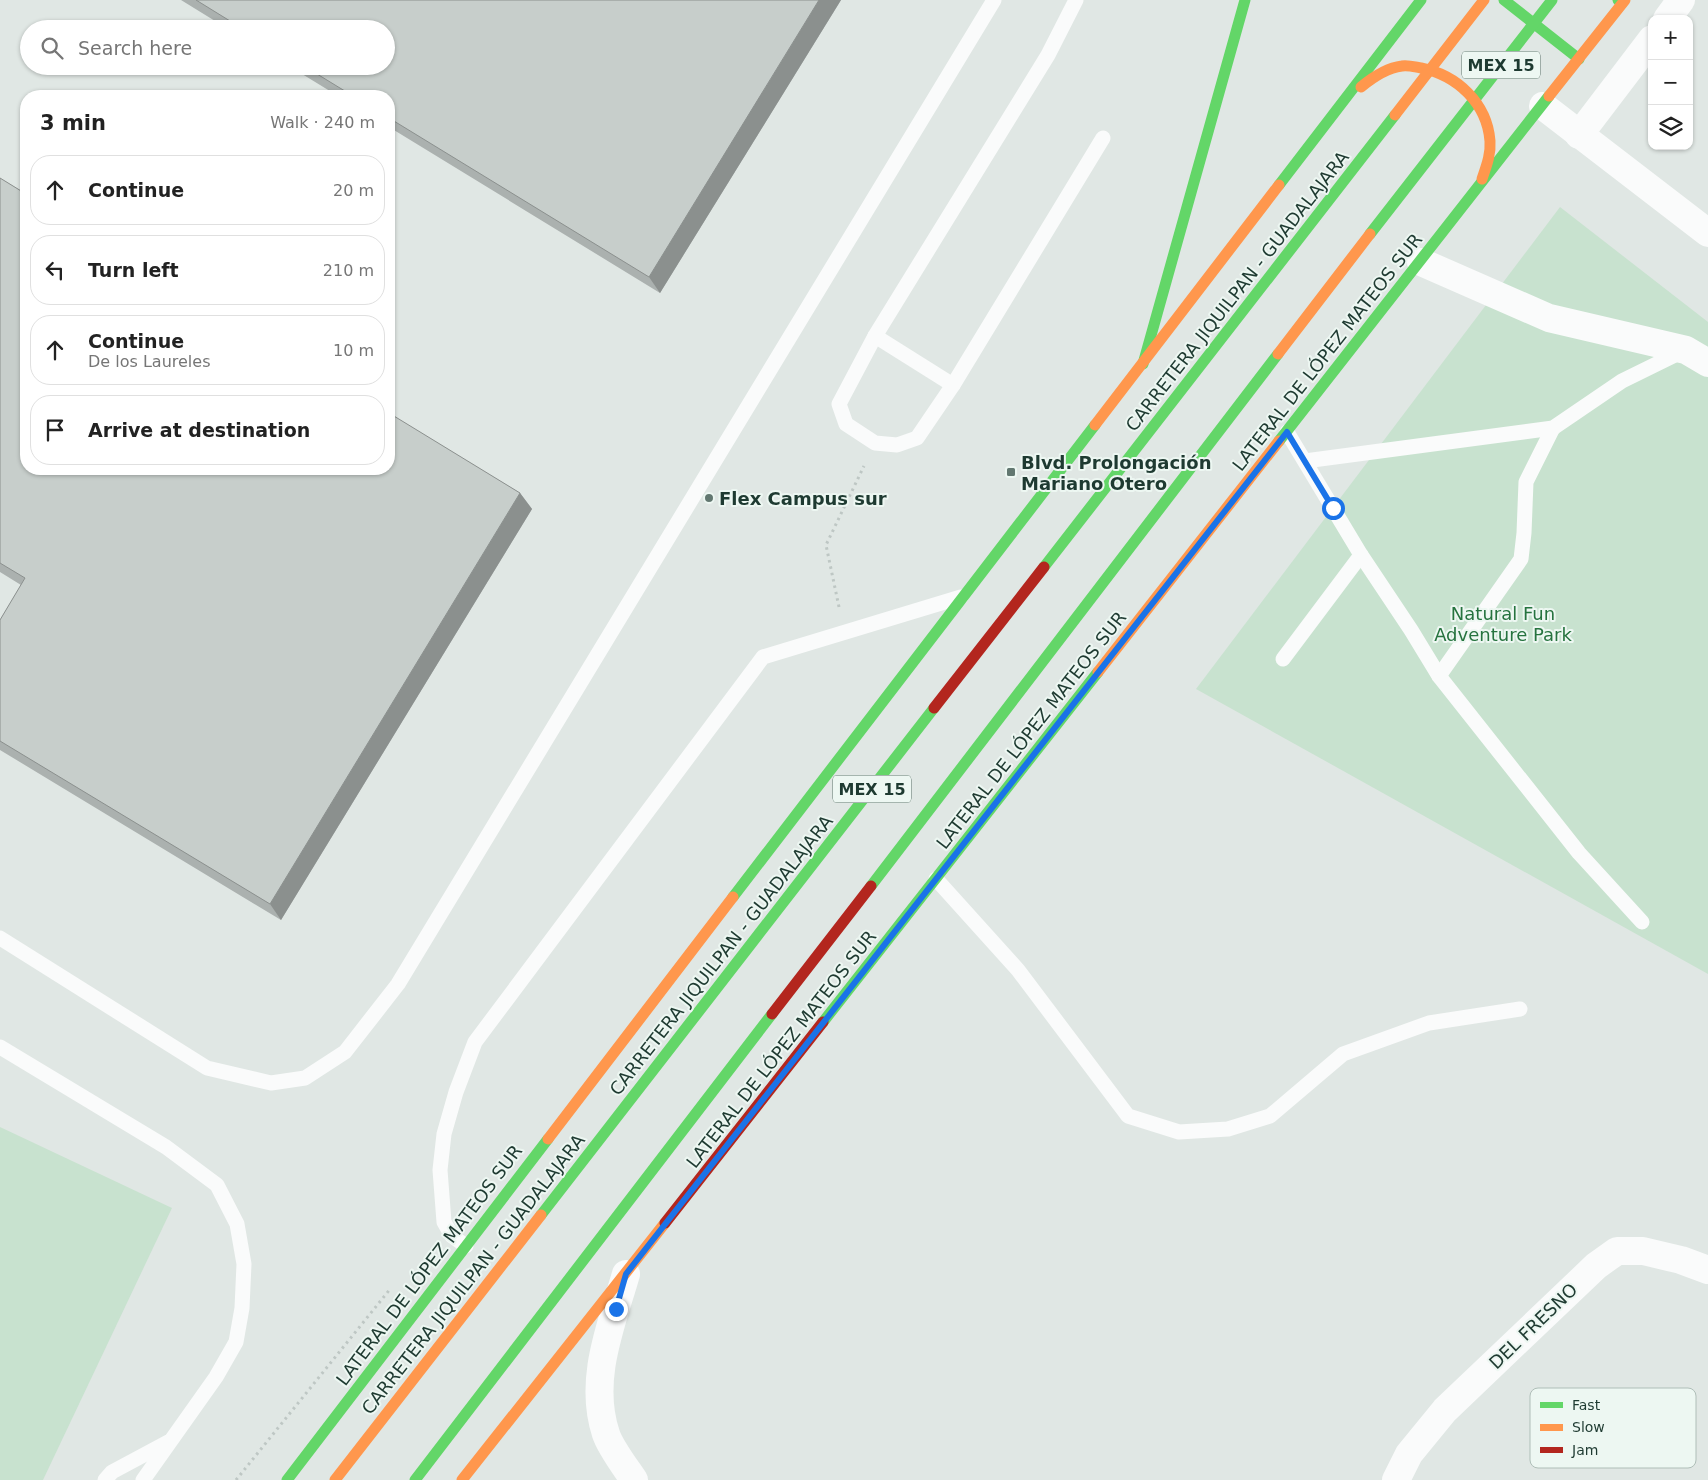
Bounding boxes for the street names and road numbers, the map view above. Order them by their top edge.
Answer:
road number: MEX 15 [1462,52,1540,78]
street label: CARRETERA JIQUILPAN - GUADALAJARA [1121,146,1353,435]
street label: LATERAL DE LÓPEZ MATEOS SUR [1228,229,1426,475]
street label: LATERAL DE LÓPEZ MATEOS SUR [932,607,1130,853]
road number: MEX 15 [833,776,911,802]
street label: CARRETERA JIQUILPAN - GUADALAJARA [605,810,837,1099]
street label: LATERAL DE LÓPEZ MATEOS SUR [682,926,880,1172]
street label: CARRETERA JIQUILPAN - GUADALAJARA [357,1129,589,1418]
street label: LATERAL DE LÓPEZ MATEOS SUR [332,1141,526,1389]
street label: DEL FRESNO [1485,1279,1581,1373]

